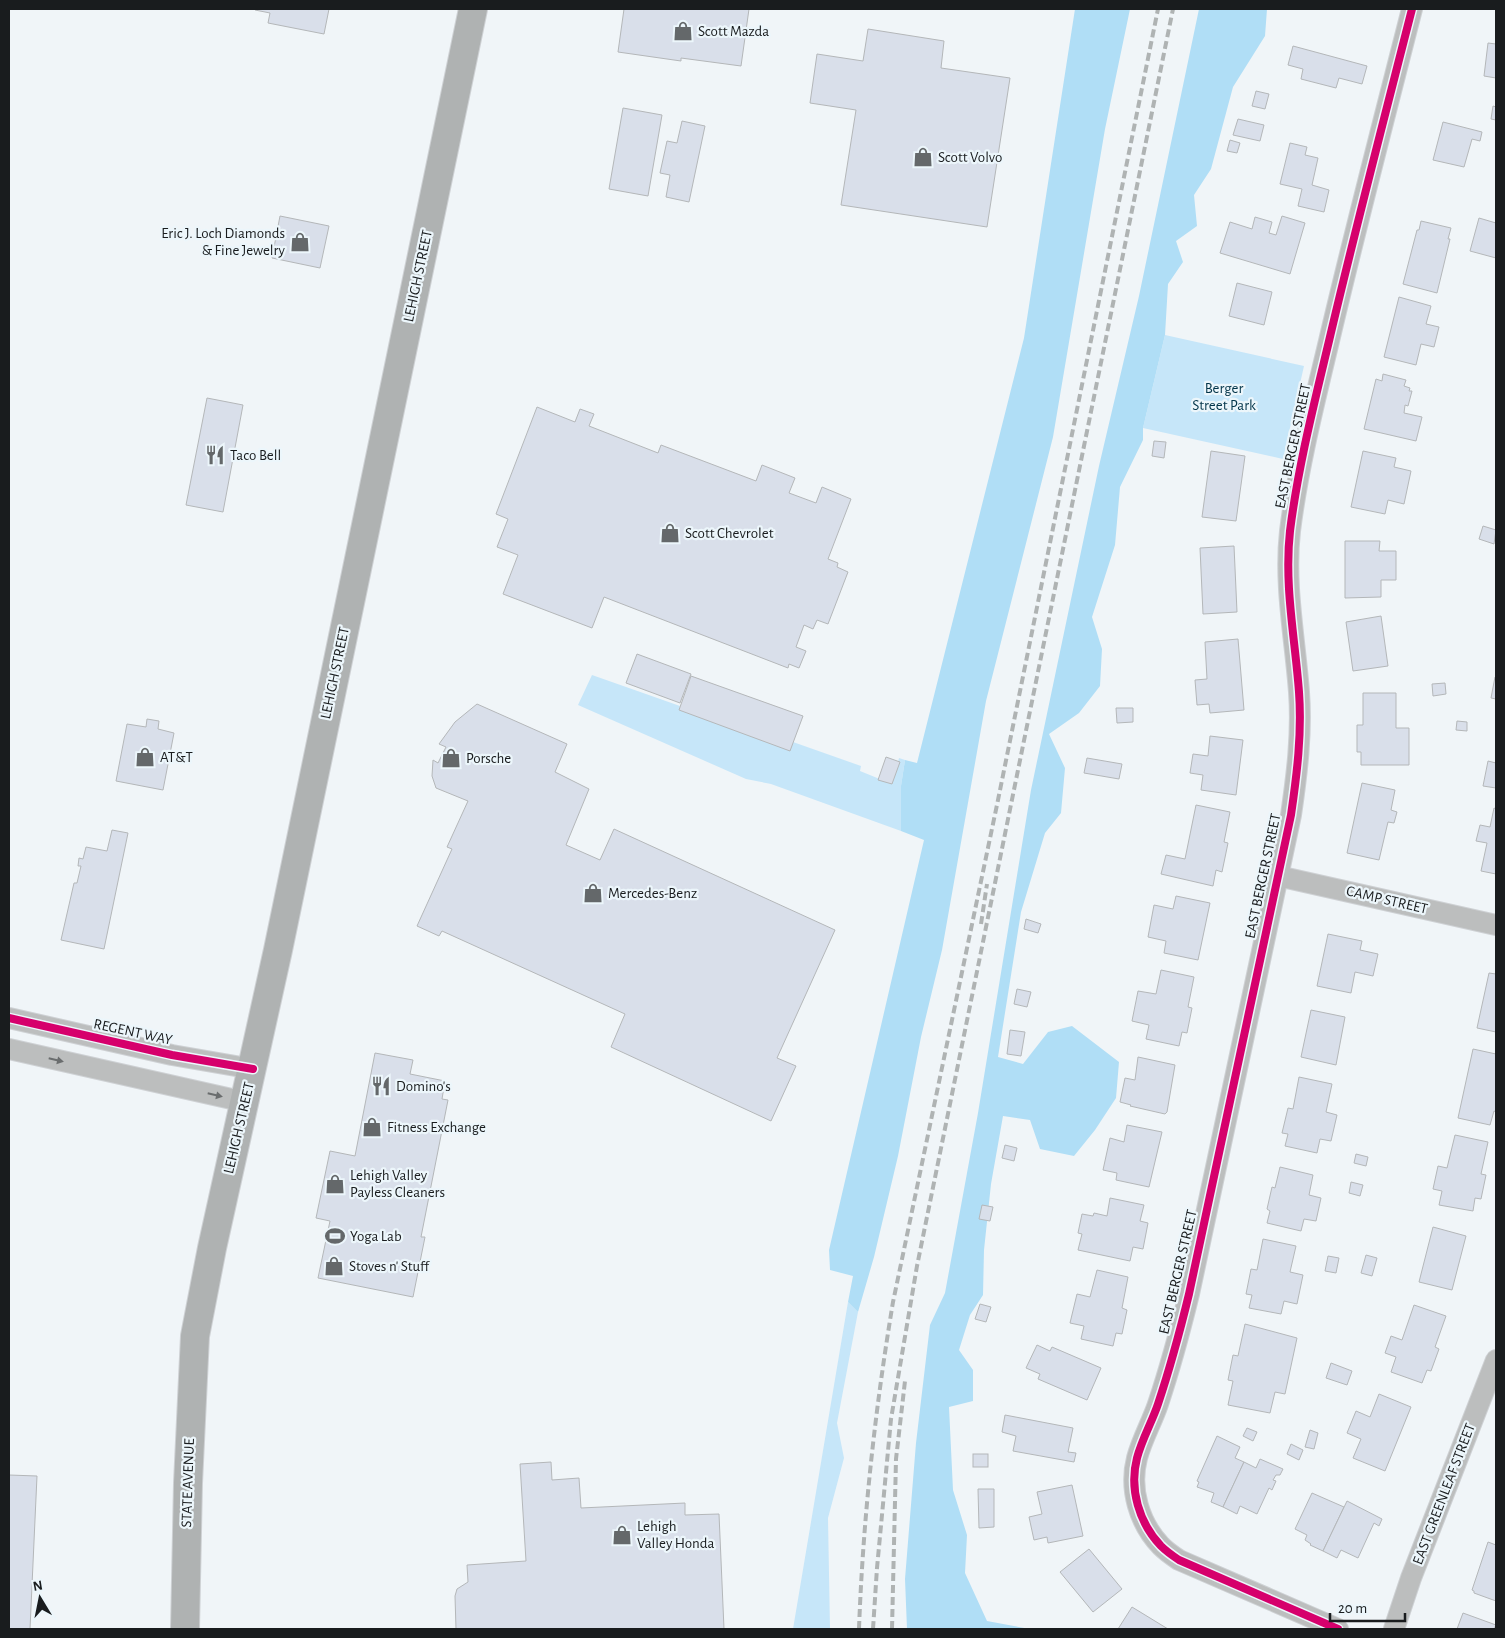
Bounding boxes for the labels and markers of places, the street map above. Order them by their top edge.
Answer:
shop icon: Scott Mazda [672,20,694,42]
place label: Scott Mazda [698,24,769,39]
shop icon: Scott Volvo [912,146,934,168]
place label: Scott Volvo [938,150,1002,165]
place label: Eric J. Loch Diamonds & Fine Jewelry [161,226,286,258]
shop icon: Eric J. Loch Diamonds & Fine Jewelry [289,231,311,253]
restaurant icon: Taco Bell [204,444,226,466]
place label: Taco Bell [230,448,281,463]
shop icon: Scott Chevrolet [659,522,681,544]
place label: Scott Chevrolet [685,526,774,541]
shop icon: AT&T [134,746,156,768]
shop icon: Porsche [440,747,462,769]
place label: AT&T [160,750,194,765]
place label: Porsche [466,751,511,766]
shop icon: Mercedes-Benz [582,882,604,904]
place label: Mercedes-Benz [608,886,697,901]
restaurant icon: Domino's [370,1075,392,1097]
place label: Domino's [396,1079,451,1094]
shop icon: Fitness Exchange [361,1116,383,1138]
place label: Fitness Exchange [387,1120,486,1135]
place label: Lehigh Valley Payless Cleaners [350,1168,445,1200]
shop icon: Lehigh Valley Payless Cleaners [324,1173,346,1195]
sports icon: Yoga Lab [324,1225,346,1247]
place label: Yoga Lab [350,1229,402,1244]
shop icon: Stoves n' Stuff [323,1255,345,1277]
place label: Stoves n' Stuff [349,1259,431,1274]
place label: Lehigh Valley Honda [637,1519,714,1551]
shop icon: Lehigh Valley Honda [611,1524,633,1546]

